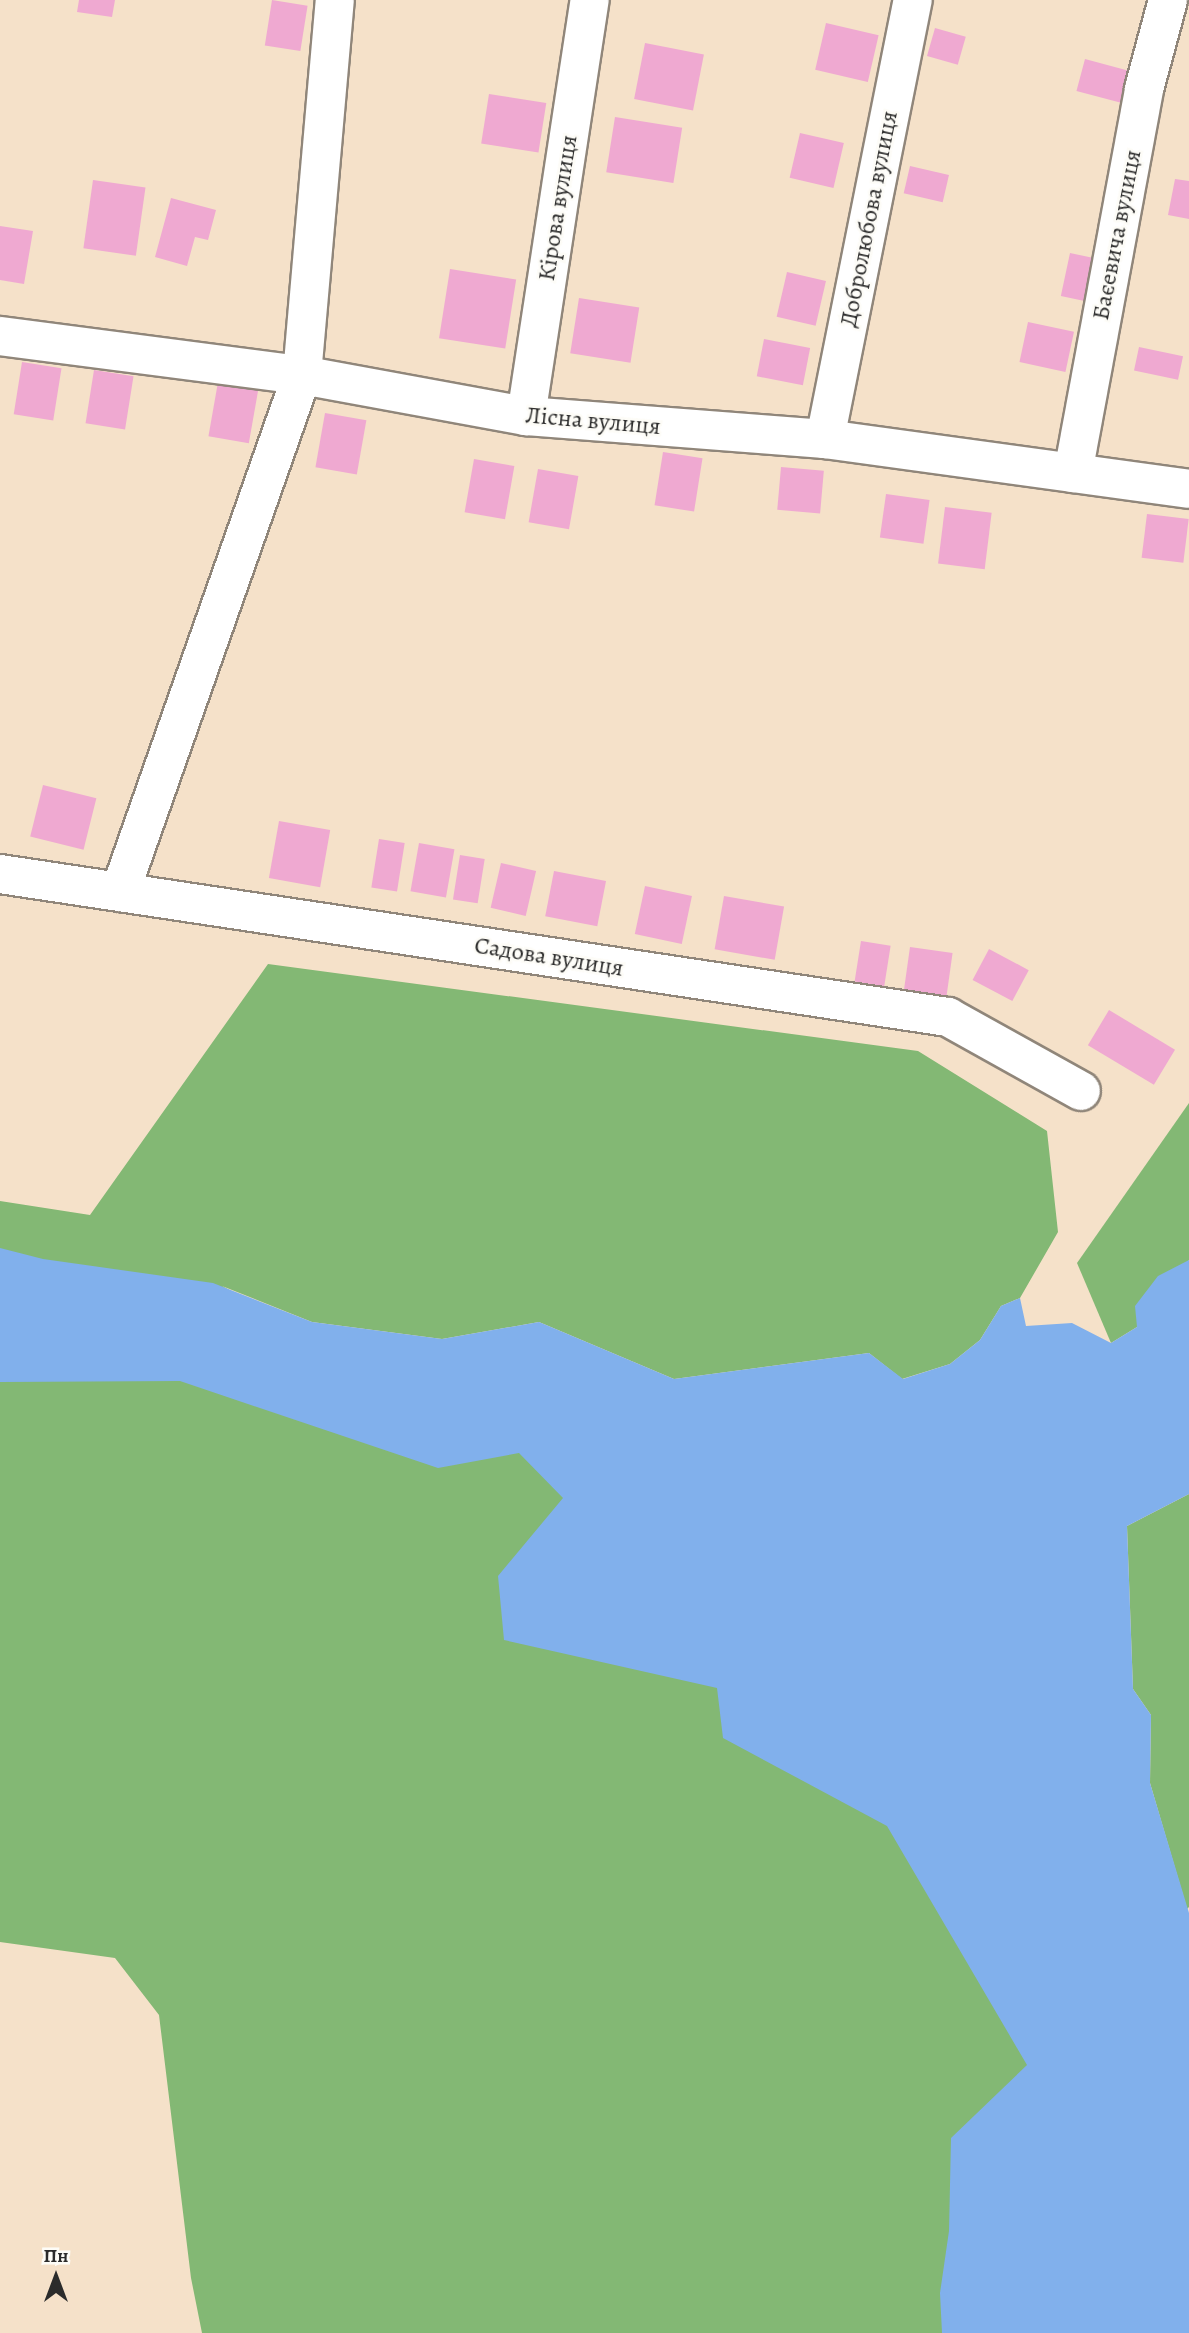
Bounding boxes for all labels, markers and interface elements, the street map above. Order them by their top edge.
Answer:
street label: Добролюбова вулиця [834,109,904,329]
street label: Кірова вулиця [532,133,584,283]
street label: Баєевича вулиця [1086,147,1148,323]
street label: Лісна вулиця [524,401,662,441]
street label: Садова вулиця [472,931,626,983]
north arrow [21,2242,91,2312]
text: Пн [44,2243,68,2269]

